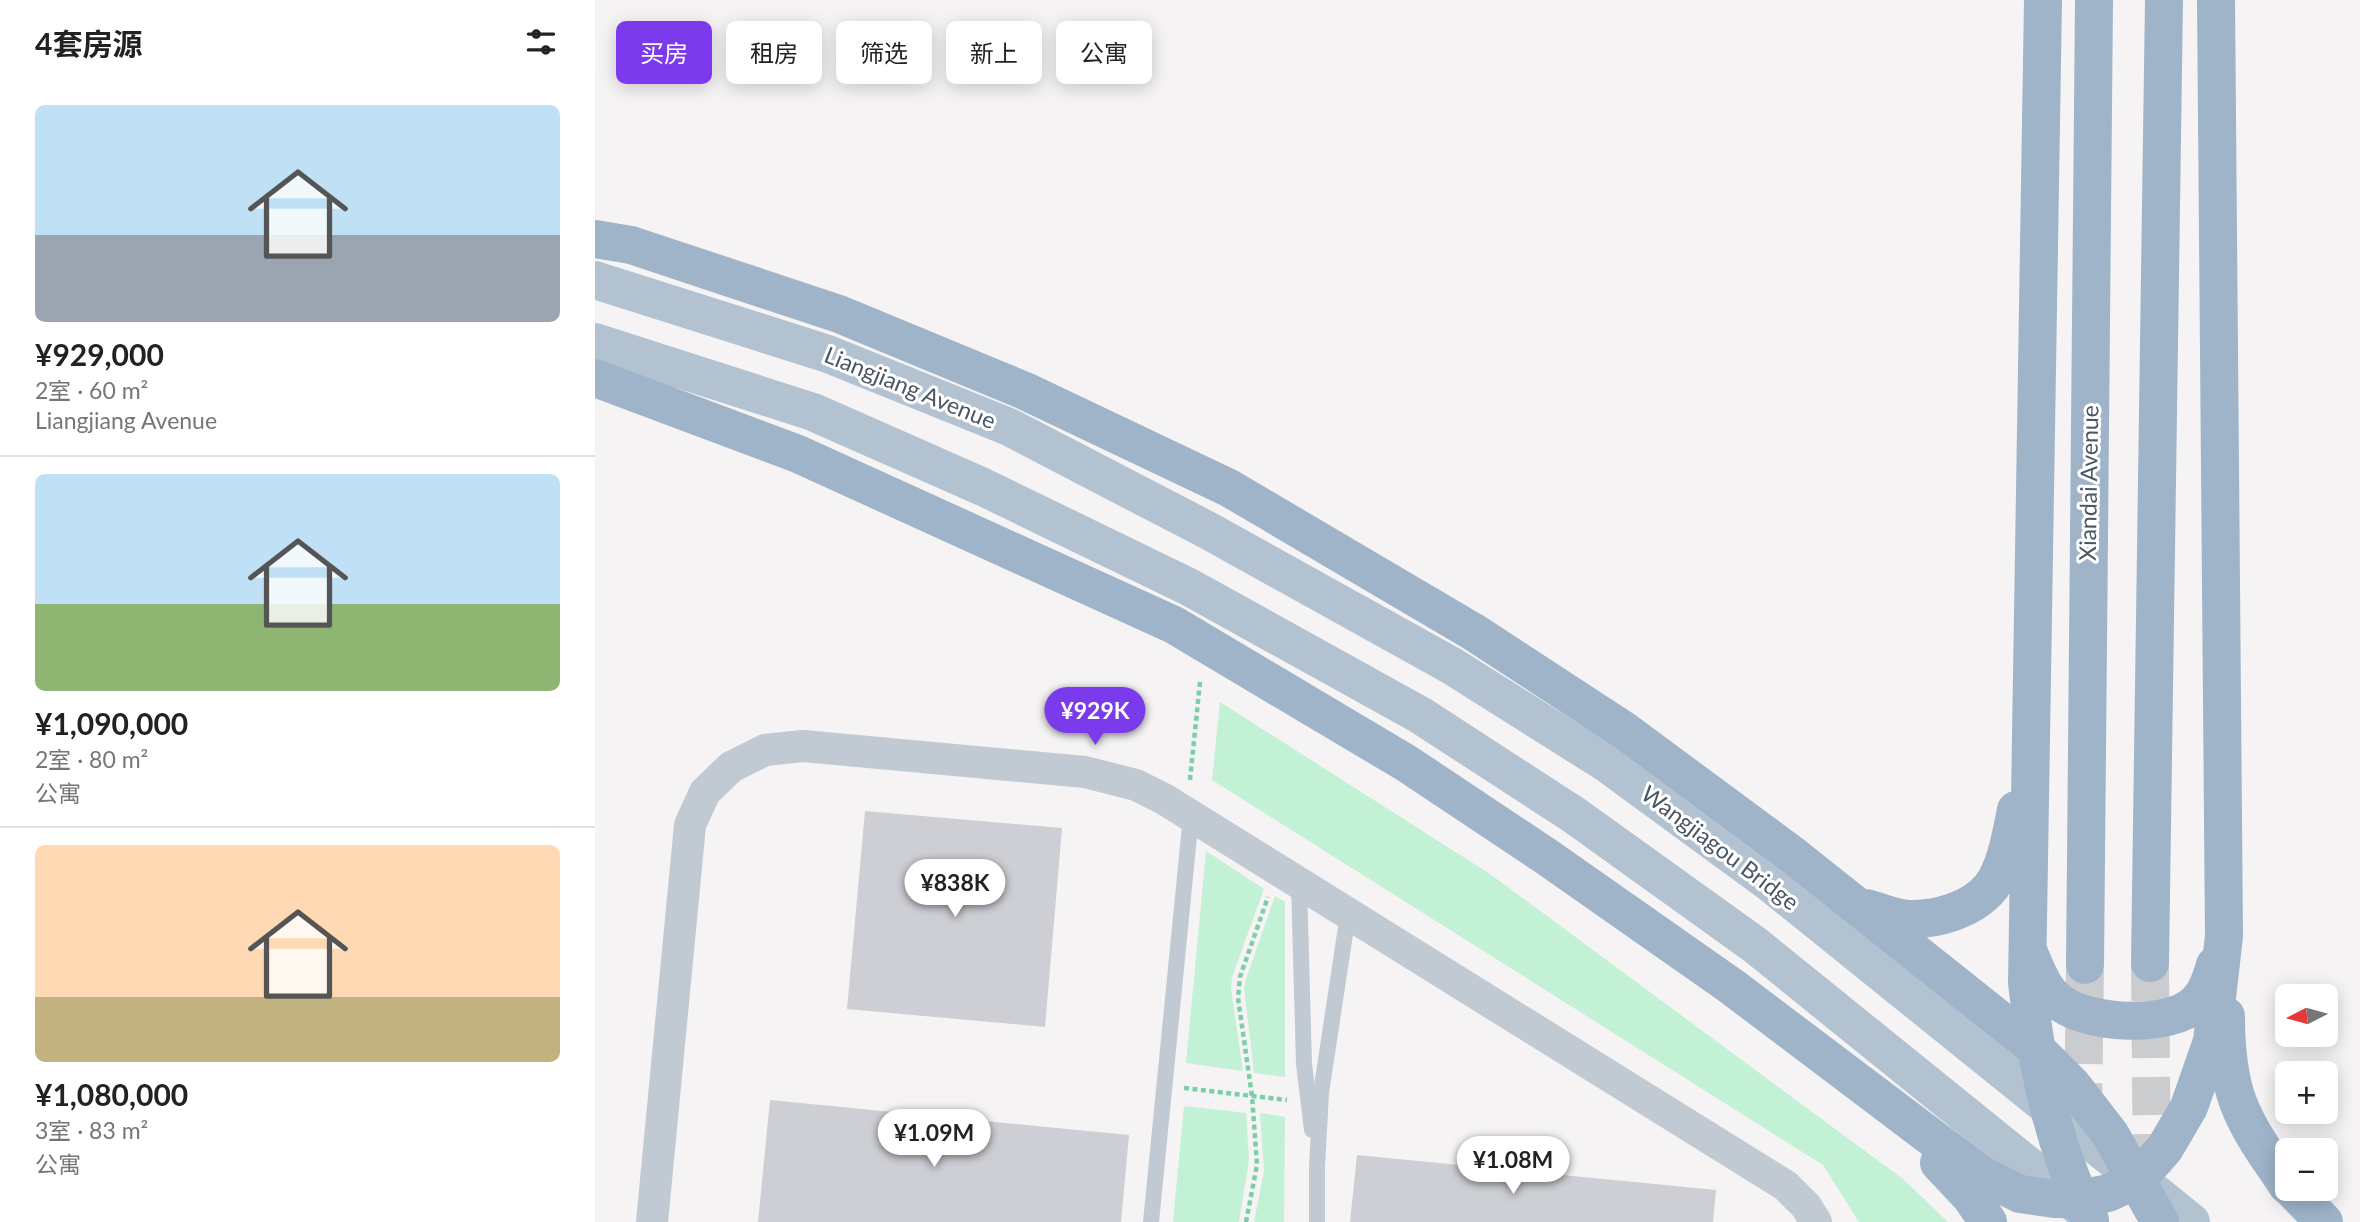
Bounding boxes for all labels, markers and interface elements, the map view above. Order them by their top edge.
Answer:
chip: 买房 [616,21,712,84]
chip: 租房 [726,21,822,84]
chip: 筛选 [836,21,932,84]
chip: 新上 [946,21,1042,84]
chip: 公寓 [1056,21,1152,84]
icon: filters [522,23,560,61]
text: 4套房源 [35,25,142,61]
icon: home [235,151,361,277]
text: ¥929,000 [35,336,164,372]
street label: Liangjiang Avenue [821,340,1000,434]
text: 2室 · 60 m² [35,376,148,404]
street label: Xiandai Avenue [2073,405,2103,561]
text: Liangjiang Avenue [35,406,217,434]
icon: home [235,520,361,646]
pin: ¥929K [1046,688,1144,747]
text: ¥929K [1060,696,1130,724]
text: ¥1,090,000 [35,705,188,741]
text: 2室 · 80 m² [35,745,148,773]
text: 公寓 [35,779,81,807]
street label: Wangjiagou Bridge [1636,779,1805,916]
pin: ¥838K [906,860,1004,919]
text: ¥838K [920,868,990,896]
icon: home [235,891,361,1017]
north arrow [2275,984,2338,1046]
map controls [2275,984,2338,1201]
button: + [2275,1061,2338,1124]
text: ¥1,080,000 [35,1076,188,1112]
pin: ¥1.09M [877,1110,991,1169]
text: 3室 · 83 m² [35,1116,148,1144]
text: ¥1.09M [894,1118,974,1146]
pin: ¥1.08M [1456,1136,1570,1196]
button: − [2275,1138,2338,1201]
text: ¥1.08M [1473,1145,1553,1173]
text: 公寓 [35,1150,81,1178]

